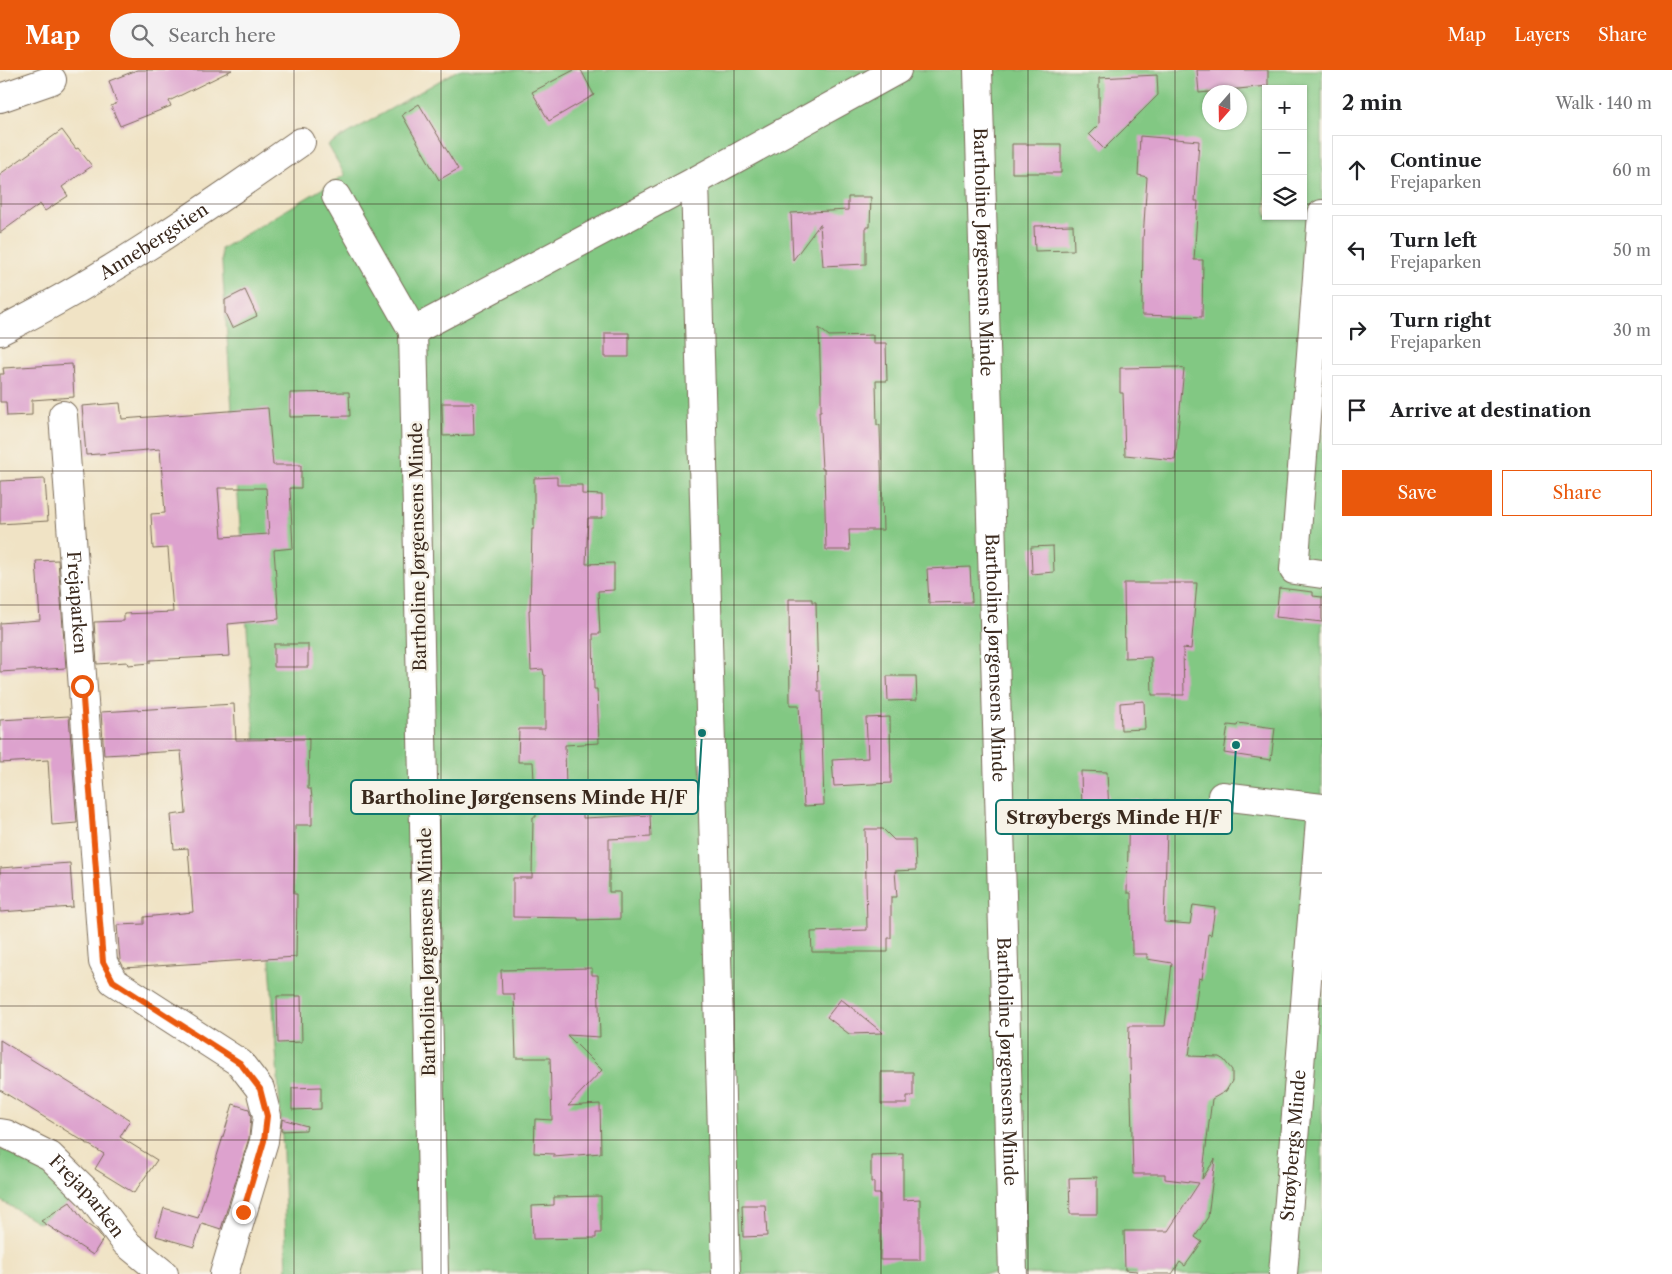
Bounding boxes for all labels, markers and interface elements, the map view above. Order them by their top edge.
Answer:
search box [110,13,460,58]
text: Map [25,21,80,50]
icon: search [128,21,156,49]
text: Search here [168,24,276,47]
text: Map [1448,24,1486,46]
text: Layers [1514,24,1570,46]
text: Share [1598,24,1647,46]
north arrow [1202,85,1247,130]
map controls [1262,85,1307,220]
button: + [1262,85,1307,130]
text: 2 min [1342,90,1402,115]
text: Walk · 140 m [1555,93,1652,113]
street label: Bartholine Jørgensens Minde [969,127,998,377]
button: − [1262,130,1307,175]
text: Continue [1390,149,1482,172]
icon: ahead [1343,156,1371,184]
text: 60 m [1612,160,1651,180]
text: Frejaparken [1390,172,1481,192]
button: layers [1262,175,1307,220]
street label: Annebergstien [95,198,212,285]
text: Turn left [1390,229,1477,252]
icon: left [1343,236,1371,264]
text: 50 m [1613,240,1651,260]
text: Frejaparken [1390,252,1481,272]
text: Turn right [1390,309,1491,332]
icon: right [1343,316,1371,344]
text: 30 m [1613,320,1651,340]
text: Frejaparken [1390,332,1481,352]
icon: arrive [1343,396,1371,424]
text: Arrive at destination [1390,399,1591,422]
street label: Bartholine Jørgensens Minde [405,422,431,672]
button: Save [1342,470,1492,516]
button: Share [1502,470,1652,516]
street label: Bartholine Jørgensens Minde [980,533,1010,783]
street label: Frejaparken [62,550,91,655]
route start [71,675,94,698]
callout: Bartholine Jørgensens Minde H/F [351,780,698,814]
text: Bartholine Jørgensens Minde H/F [361,786,687,809]
callout: Strøybergs Minde H/F [996,800,1232,834]
text: Strøybergs Minde H/F [1006,806,1222,829]
street label: Bartholine Jørgensens Minde [414,827,440,1077]
street label: Bartholine Jørgensens Minde [992,937,1021,1186]
street label: Strøybergs Minde [1276,1069,1311,1222]
street label: Frejaparken [45,1150,129,1242]
route end [232,1201,255,1224]

